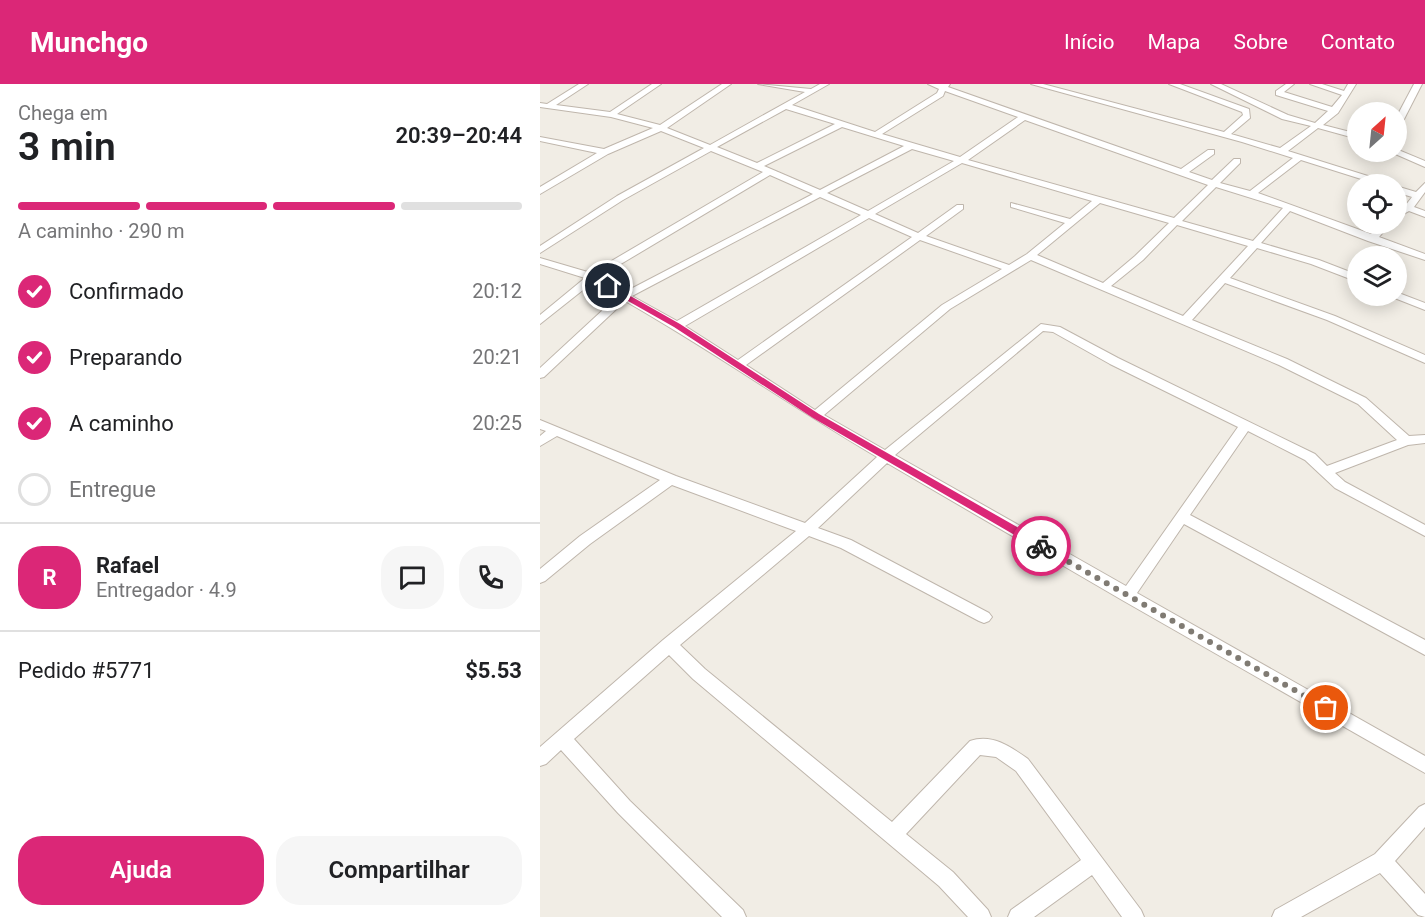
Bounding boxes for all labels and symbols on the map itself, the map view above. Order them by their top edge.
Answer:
north arrow [1347,102,1407,162]
pin [582,260,633,311]
courier [1011,516,1071,576]
pin [1300,682,1351,733]

